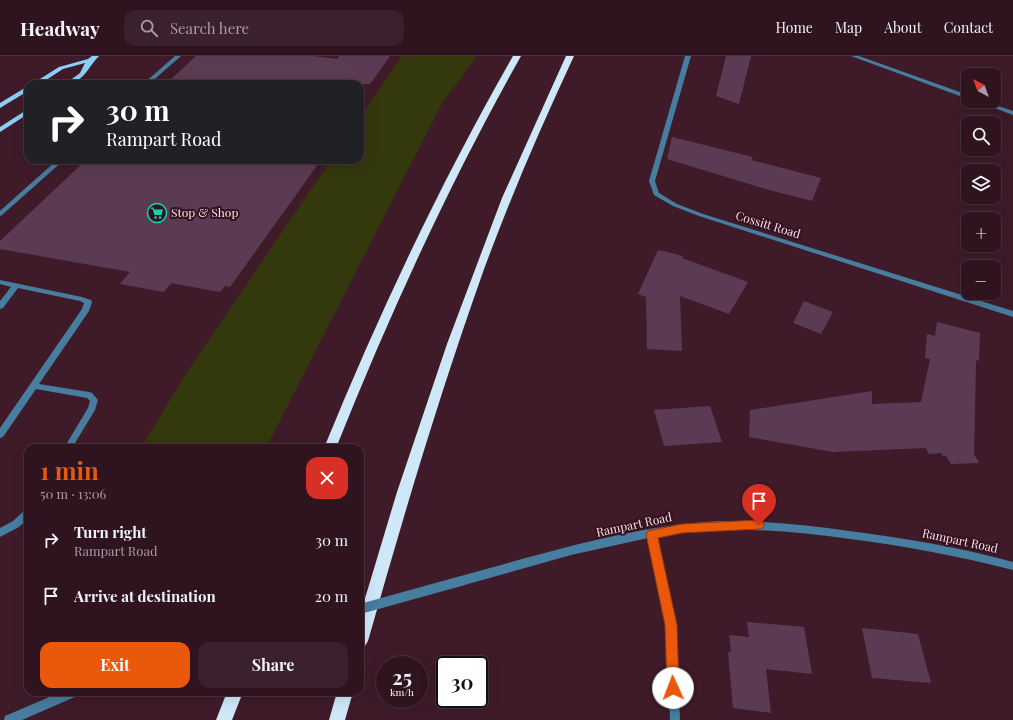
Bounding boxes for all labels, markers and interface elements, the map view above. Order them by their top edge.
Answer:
search box [124,10,404,46]
text: Headway [20,15,100,41]
icon: search [138,17,160,39]
text: Search here [170,18,249,38]
text: Home [775,18,813,37]
text: Map [835,18,862,37]
text: About [884,18,922,37]
text: Contact [944,18,993,37]
north arrow [961,68,1001,108]
map controls [961,68,1001,300]
text: 30 m [106,91,170,128]
icon: right [40,96,92,148]
button: search [961,116,1001,156]
text: Rampart Road [106,127,222,151]
button: layers [961,164,1001,204]
supermarket icon: Stop & Shop [146,202,168,224]
place label: Stop & Shop [171,204,238,220]
street label: Cossitt Road [734,207,803,242]
button: + [961,212,1001,252]
button: − [961,260,1001,300]
text: 1 min [40,454,99,486]
button: close [306,457,348,499]
pin [742,484,776,525]
text: 50 m · 13:06 [40,485,106,502]
icon: arrive [748,490,770,512]
street label: Rampart Road [594,508,673,540]
text: Turn right [74,522,147,542]
street label: Rampart Road [921,524,1000,556]
icon: right [40,529,62,551]
text: 30 m [315,530,348,550]
text: Rampart Road [74,542,157,559]
icon: arrive [40,585,62,607]
text: Arrive at destination [74,586,216,606]
text: 20 m [315,586,348,606]
button: Exit [40,642,190,688]
button: Share [198,642,348,688]
speed limit sign: 30 [436,656,488,708]
text: 25 [392,663,412,690]
position arrow [652,667,694,709]
text: km/h [390,685,414,699]

